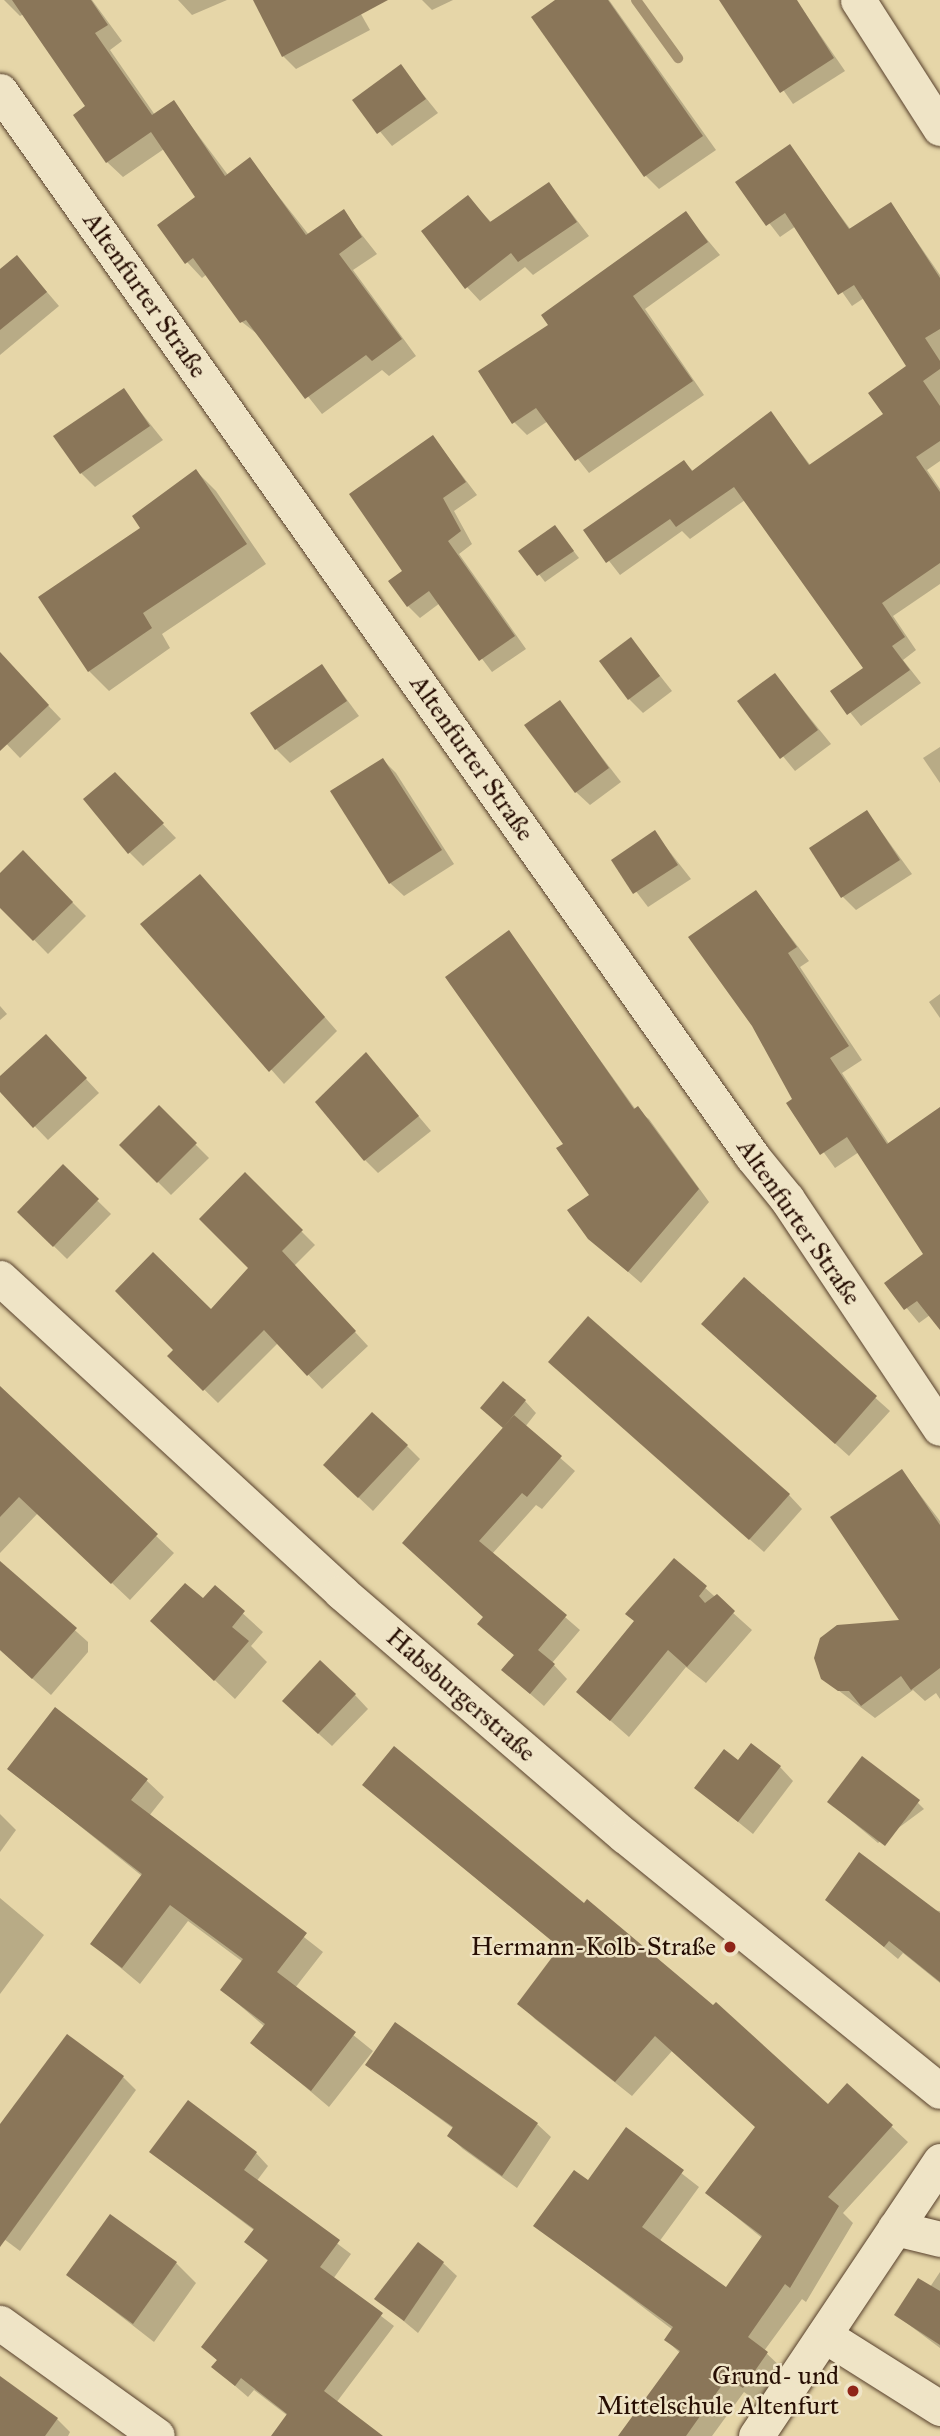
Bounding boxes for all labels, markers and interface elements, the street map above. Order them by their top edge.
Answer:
street label: Altenfurter Straße [76,206,214,384]
street label: Altenfurter Straße [403,669,541,847]
street label: Altenfurter Straße [730,1133,868,1311]
street label: Habsburgerstraße [380,1622,542,1768]
place label: Hermann-Kolb-Straße [471,1931,716,1963]
marker: Hermann-Kolb-Straße [722,1939,738,1955]
place label: Grund- und Mittelschule Altenfurt [597,2360,839,2422]
marker: Grund- und Mittelschule Altenfurt [845,2383,861,2399]

